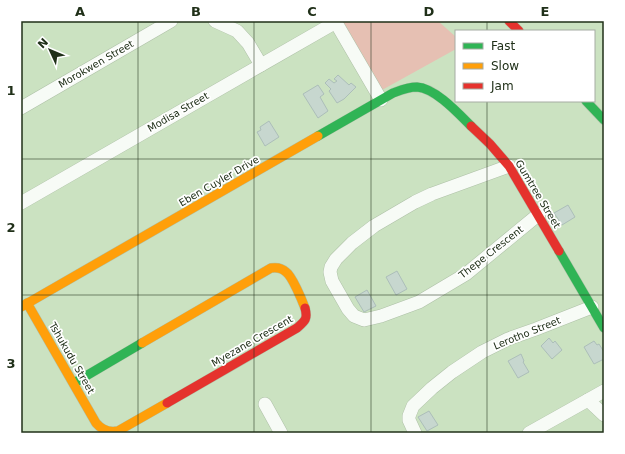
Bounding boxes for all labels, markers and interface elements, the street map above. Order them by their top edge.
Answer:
text: A [75,4,85,19]
text: B [191,4,201,19]
text: C [307,4,317,19]
text: D [424,4,435,19]
text: E [541,4,549,19]
north arrow [30,30,70,70]
legend [455,30,595,102]
text: N [35,36,51,51]
street label: Morokwen Street [57,38,136,90]
text: Fast [491,39,515,53]
text: Slow [491,59,519,73]
text: Jam [490,79,514,93]
text: 1 [6,83,16,98]
street label: Modisa Street [145,90,211,134]
street label: Eben Cuyler Drive [177,154,261,208]
street label: Gumtree Street [513,158,563,230]
text: 2 [6,220,16,235]
street label: Thepe Crescent [456,223,525,281]
street label: Myezane Crescent [209,313,295,369]
street label: Lerotho Street [492,314,562,351]
street label: Tshukudu Street [47,320,97,396]
text: 3 [6,356,16,371]

